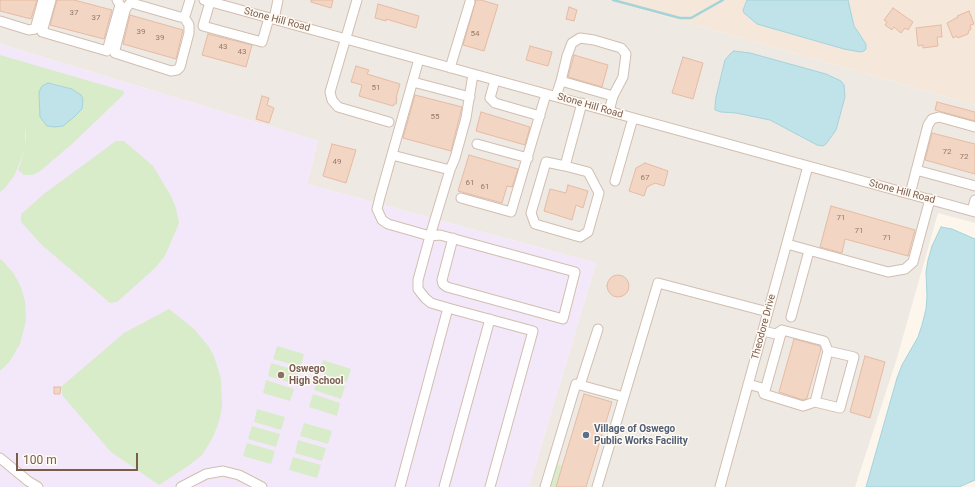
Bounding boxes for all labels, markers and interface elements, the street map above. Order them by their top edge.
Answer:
street label: Stone Hill Road [243,5,311,35]
house number: 37 [70,8,78,18]
house number: 37 [92,13,100,23]
house number: 39 [137,27,145,37]
house number: 54 [471,29,479,39]
house number: 39 [156,33,164,43]
house number: 43 [219,42,227,52]
house number: 43 [238,47,246,57]
house number: 51 [372,83,380,93]
street label: Stone Hill Road [556,91,624,121]
house number: 55 [431,112,439,122]
house number: 72 [943,147,951,157]
house number: 72 [960,152,968,162]
house number: 49 [333,157,341,167]
house number: 67 [641,173,649,183]
street label: Stone Hill Road [868,177,936,207]
house number: 61 [466,178,474,188]
house number: 61 [481,182,489,192]
house number: 71 [837,213,845,223]
house number: 71 [855,226,863,236]
house number: 71 [883,233,891,243]
street label: Theodore Drive [749,293,779,361]
place label: Oswego High School [289,363,343,386]
marker: Oswego High School [276,370,286,380]
place label: Village of Oswego Public Works Facility [594,423,688,446]
marker: Village of Oswego Public Works Facility [581,430,591,440]
scale bar [18,445,140,471]
text: 100 m [23,453,57,467]

